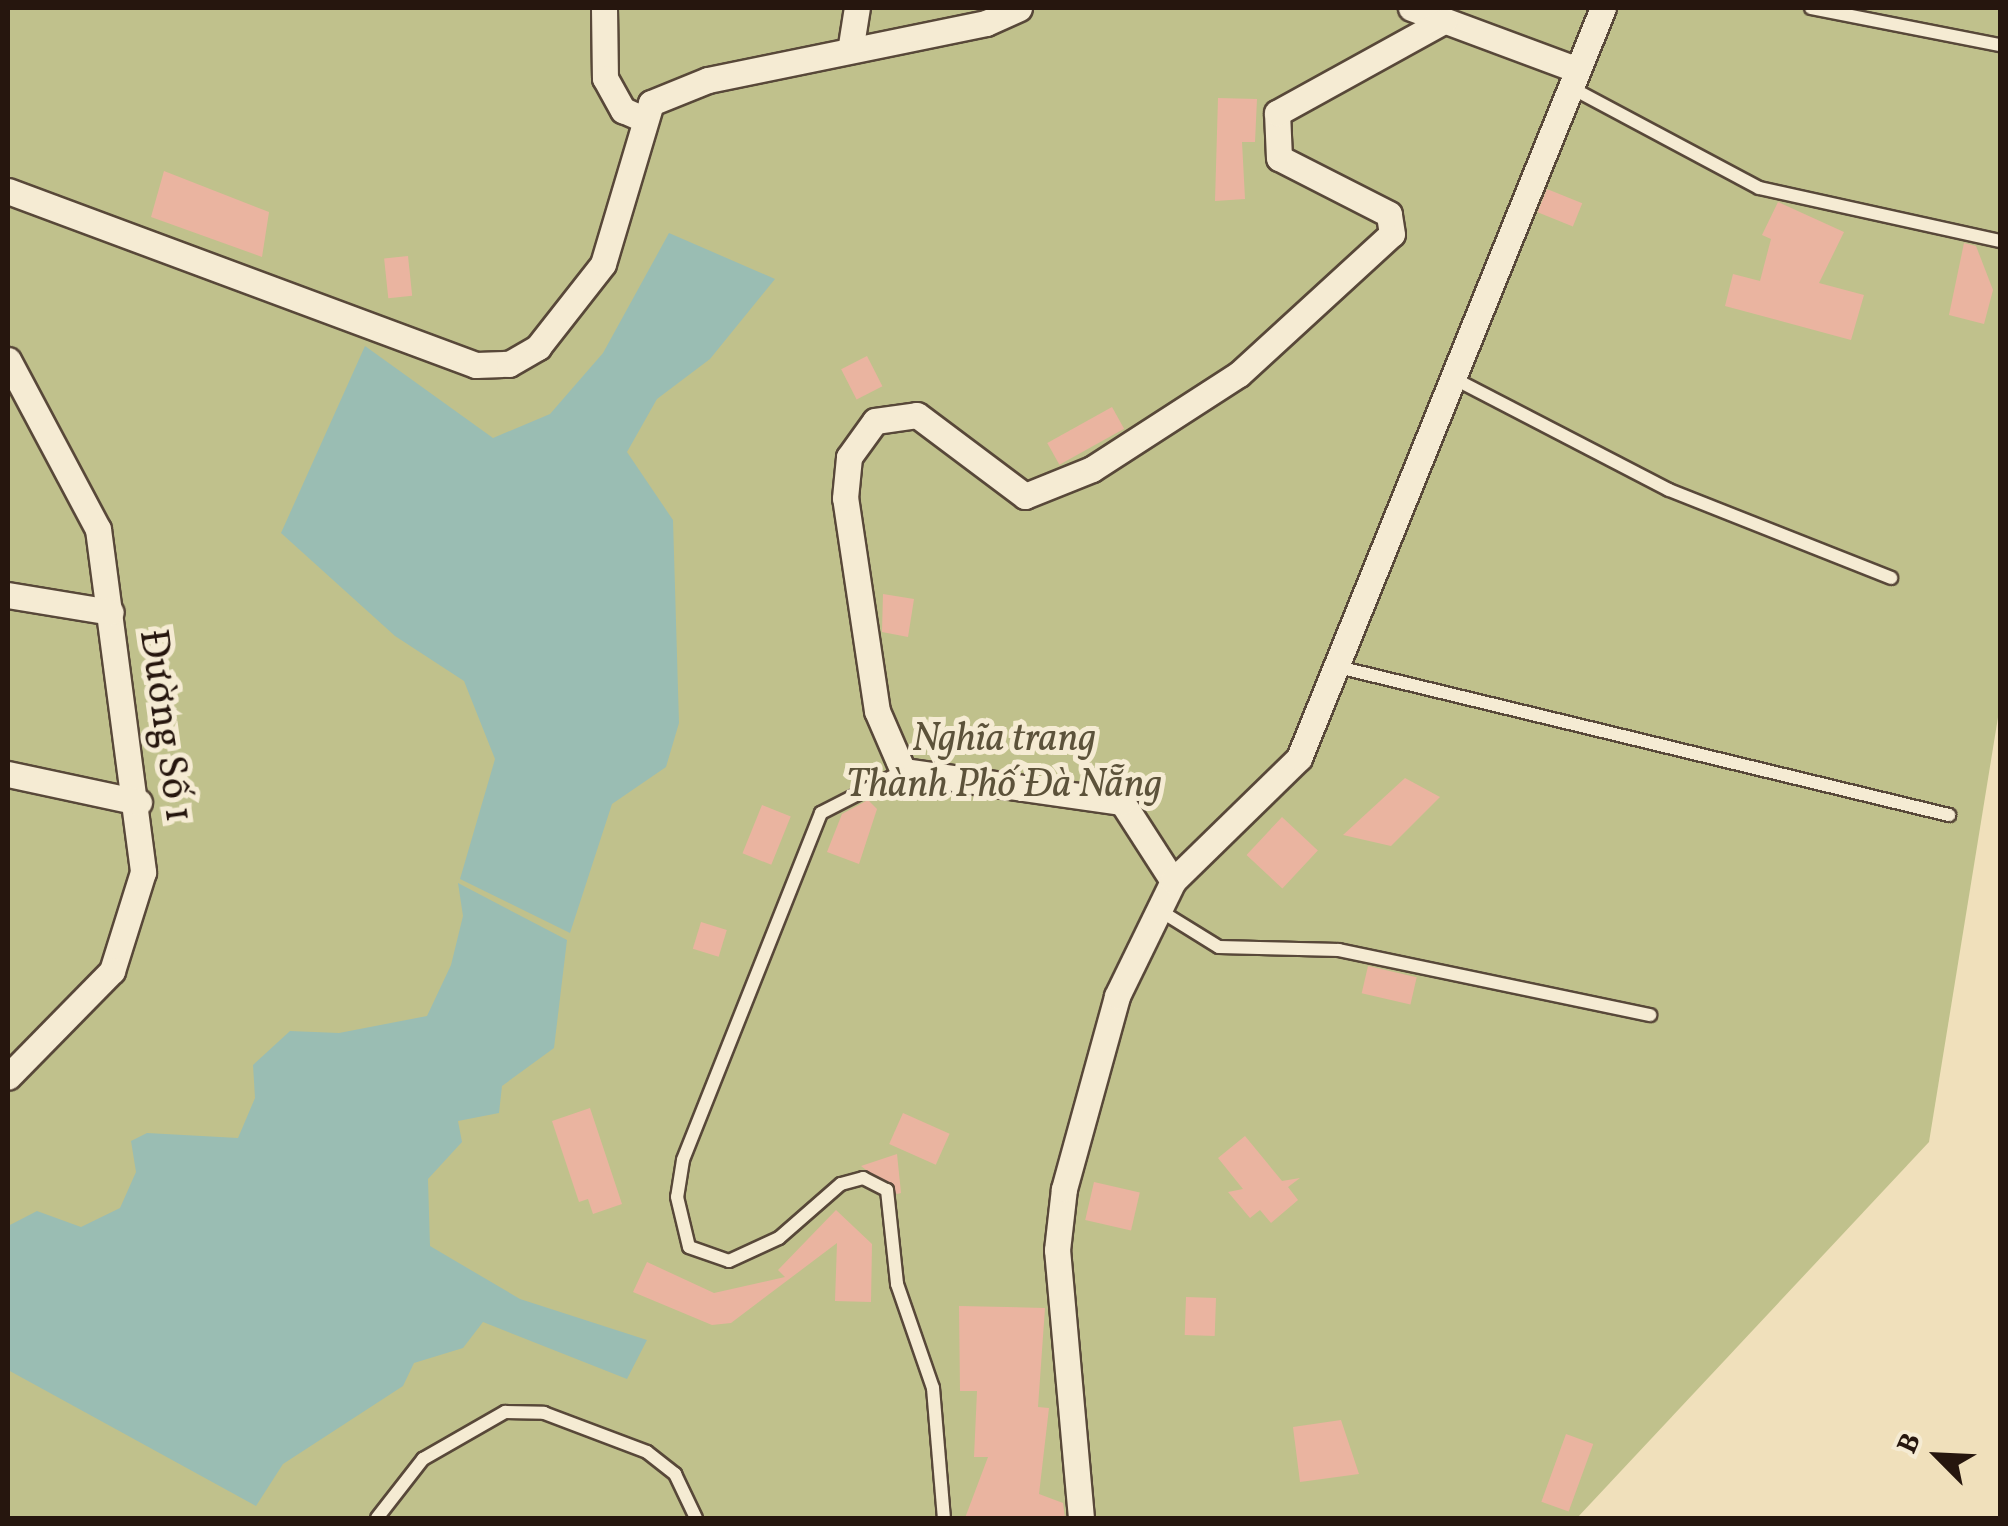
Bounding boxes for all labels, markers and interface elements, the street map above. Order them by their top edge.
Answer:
street label: Đường Số 1 [127,626,201,826]
park label: Nghĩa trang Thành Phố Đà Nẵng [846,716,1162,810]
north arrow [1888,1406,1988,1506]
text: B [1889,1427,1932,1460]

